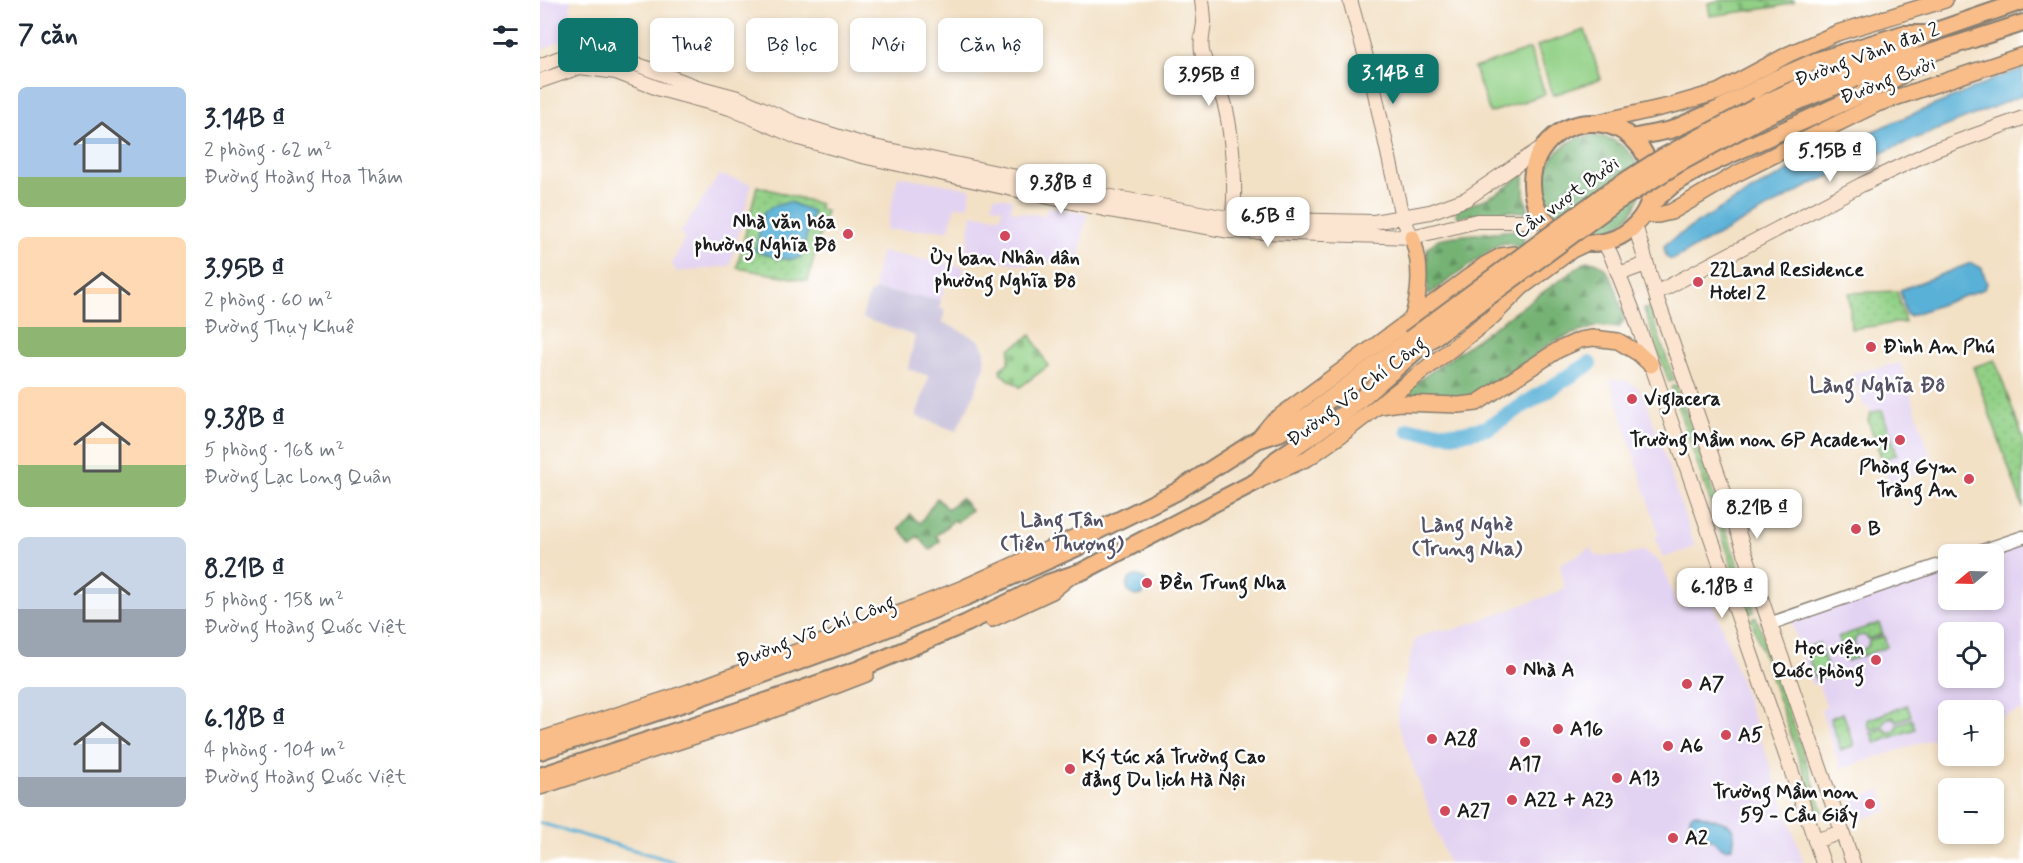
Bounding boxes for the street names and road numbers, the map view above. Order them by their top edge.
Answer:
street label: Đường Vành đai 2 [1791,16,1944,96]
street label: Đường Bưởi [1837,50,1940,113]
street label: Cầu vượt Bưởi [1509,151,1625,245]
street label: Đường Võ Chí Công [1282,331,1434,455]
street label: Đường Võ Chí Công [733,589,900,677]

